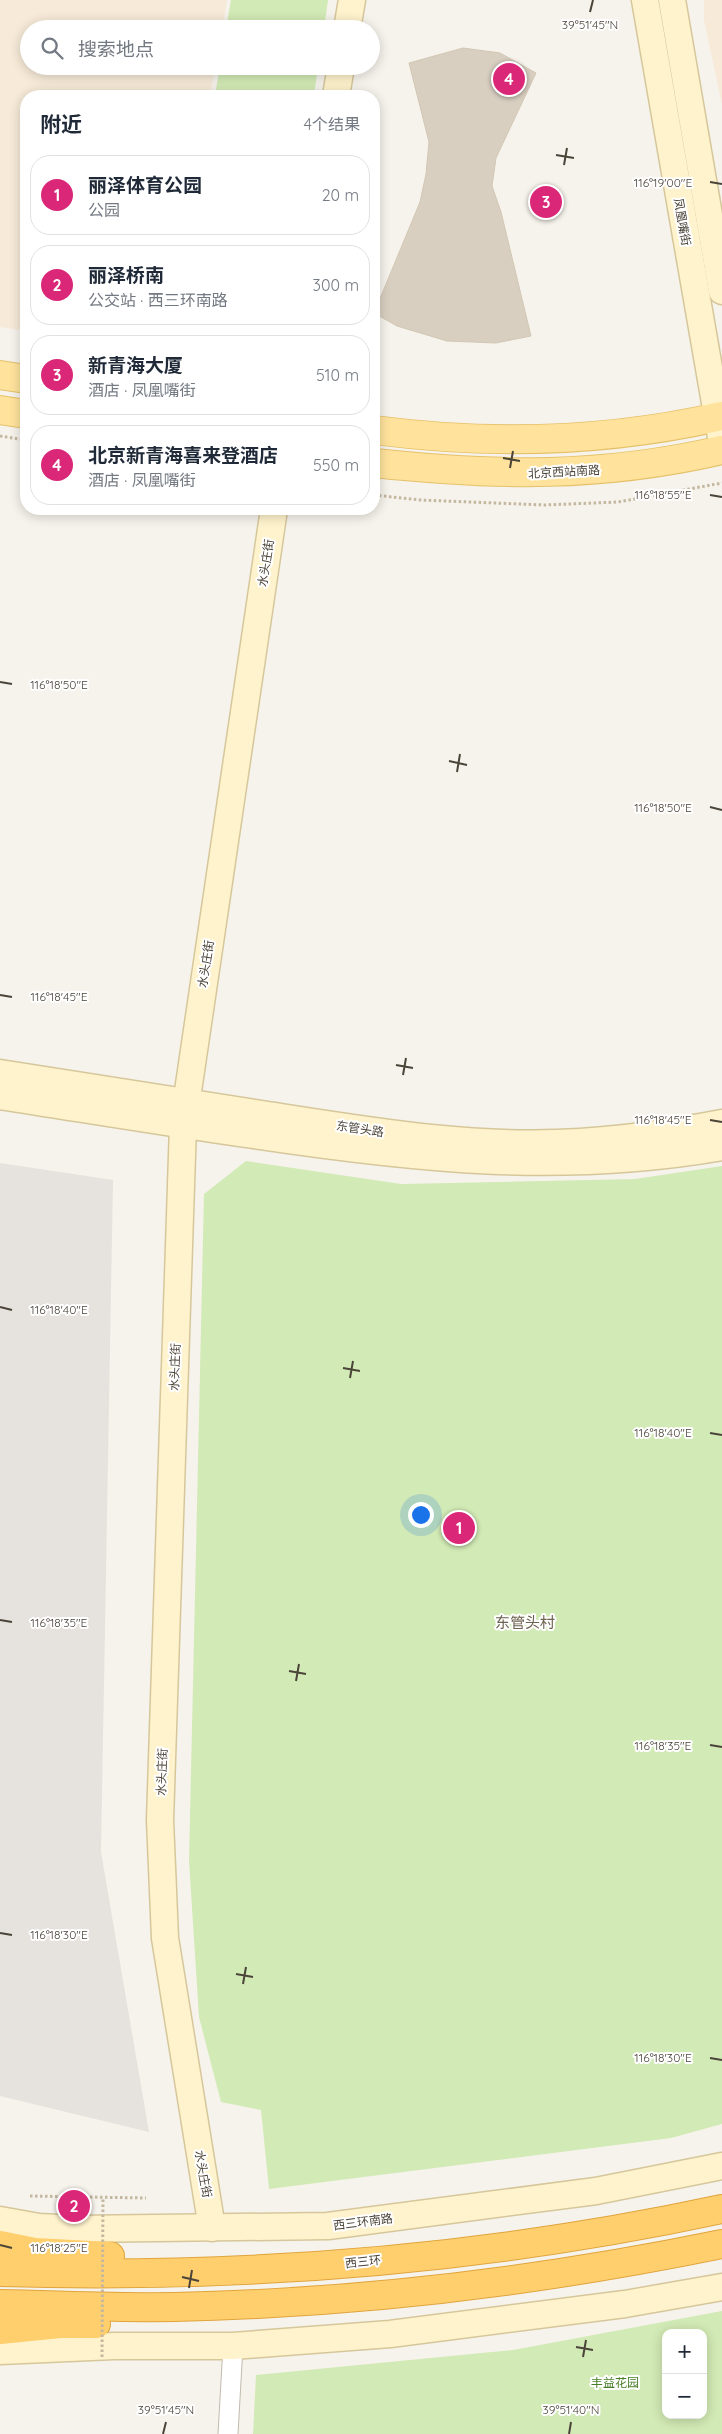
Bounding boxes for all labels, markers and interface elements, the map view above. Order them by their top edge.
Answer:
text: 39°51'45"N [562,17,618,32]
search box [20,20,380,75]
icon: search [38,34,66,62]
text: 搜索地点 [78,37,154,61]
pin: 4 [493,60,525,98]
text: 附近 [40,111,82,137]
text: 4个结果 [304,114,360,134]
text: 丽泽体育公园 [88,173,202,197]
text: 116°19'00"E [634,175,692,190]
pin: 3 [530,183,562,221]
text: 1 [54,185,60,205]
text: 20 m [322,185,359,205]
street label: 凤凰嘴街 [671,197,694,247]
text: 公园 [88,200,120,220]
text: 丽泽桥南 [88,263,164,287]
text: 2 [52,275,62,295]
text: 300 m [313,275,359,295]
text: 公交站 · 西三环南路 [88,290,228,310]
text: 新青海大厦 [88,353,183,377]
text: 3 [53,365,61,385]
text: 510 m [316,365,359,385]
text: 酒店 · 凤凰嘴街 [88,380,196,400]
text: 北京新青海喜来登酒店 [88,443,278,467]
text: 4 [52,455,62,475]
text: 550 m [313,455,359,475]
street label: 北京西站南路 [528,462,600,481]
text: 酒店 · 凤凰嘴街 [88,470,196,490]
text: 116°18'55"E [634,487,692,502]
street label: 水头庄街 [254,538,277,588]
text: 116°18'50"E [30,677,88,692]
text: 116°18'50"E [634,800,692,815]
street label: 水头庄街 [194,939,217,989]
text: 116°18'45"E [31,989,88,1004]
text: 116°18'45"E [635,1112,692,1127]
street label: 东管头路 [335,1118,385,1139]
text: 116°18'40"E [30,1302,88,1317]
street label: 水头庄街 [166,1343,183,1391]
text: 116°18'40"E [634,1425,692,1440]
your location [408,1502,434,1528]
pin: 1 [443,1509,475,1547]
district label: 东管头村 [495,1613,555,1632]
text: 116°18'35"E [31,1615,88,1630]
text: 116°18'35"E [635,1738,692,1753]
street label: 水头庄街 [153,1748,170,1796]
text: 116°18'30"E [30,1927,88,1942]
text: 116°18'30"E [634,2050,692,2065]
street label: 水头庄街 [192,2149,215,2199]
pin: 2 [58,2187,90,2225]
street label: 西三环南路 [332,2210,394,2233]
text: 116°18'25"E [30,2240,88,2255]
street label: 西三环 [344,2252,382,2271]
map controls [662,2329,707,2419]
button: + [662,2329,707,2374]
button: − [662,2374,707,2419]
park label: 丰益花园 [591,2375,639,2390]
text: 39°51'45"N [138,2402,194,2417]
text: 39°51'40"N [542,2402,600,2417]

